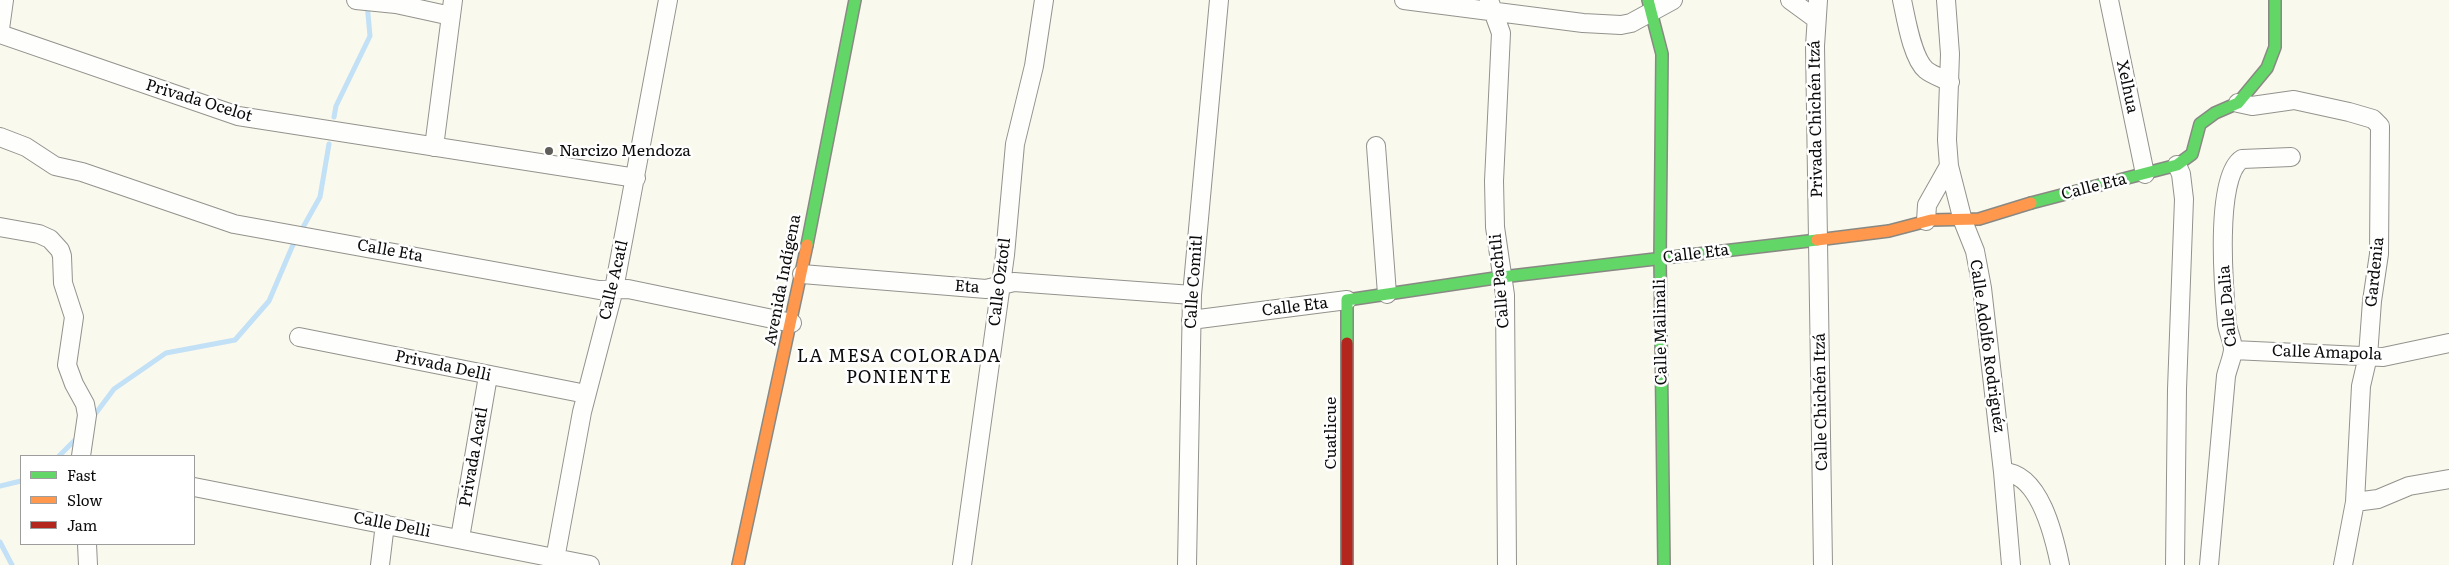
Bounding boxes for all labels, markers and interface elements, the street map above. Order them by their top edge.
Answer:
street label: Privada Chichén Itzá [1805,40,1827,198]
street label: Xelhua [2112,59,2142,115]
street label: Privada Ocelot [143,76,255,126]
place label: Narcizo Mendoza [559,141,691,161]
marker: Narcizo Mendoza [543,145,555,157]
street label: Calle Eta [2059,170,2129,204]
street label: Avenida Indígena [761,213,805,347]
street label: Calle Pachtli [1486,233,1514,329]
street label: Calle Comitl [1181,234,1207,330]
street label: Calle Eta [356,236,424,266]
street label: Gardenia [2362,236,2388,308]
street label: Calle Oztotl [985,237,1015,327]
street label: Calle Acatl [595,238,633,322]
street label: Calle Eta [1662,240,1730,268]
street label: Calle Adolfo Rodriguéz [1965,258,2009,434]
street label: Calle Dalia [2215,264,2241,348]
street label: Eta [954,277,980,297]
street label: Calle Malinali [1650,279,1672,385]
street label: Calle Eta [1261,293,1329,321]
street label: Calle Chichén Itzá [1810,333,1832,471]
street label: Calle Amapola [2272,341,2382,365]
street label: Privada Delli [393,346,493,386]
district label: LA MESA COLORADA PONIENTE [795,346,1003,388]
street label: Cuatlicue [1321,397,1341,469]
street label: Privada Acatl [456,406,492,508]
legend [20,455,195,545]
text: Fast [67,463,96,486]
text: Slow [67,488,102,511]
street label: Calle Delli [352,508,432,542]
text: Jam [67,513,97,536]

